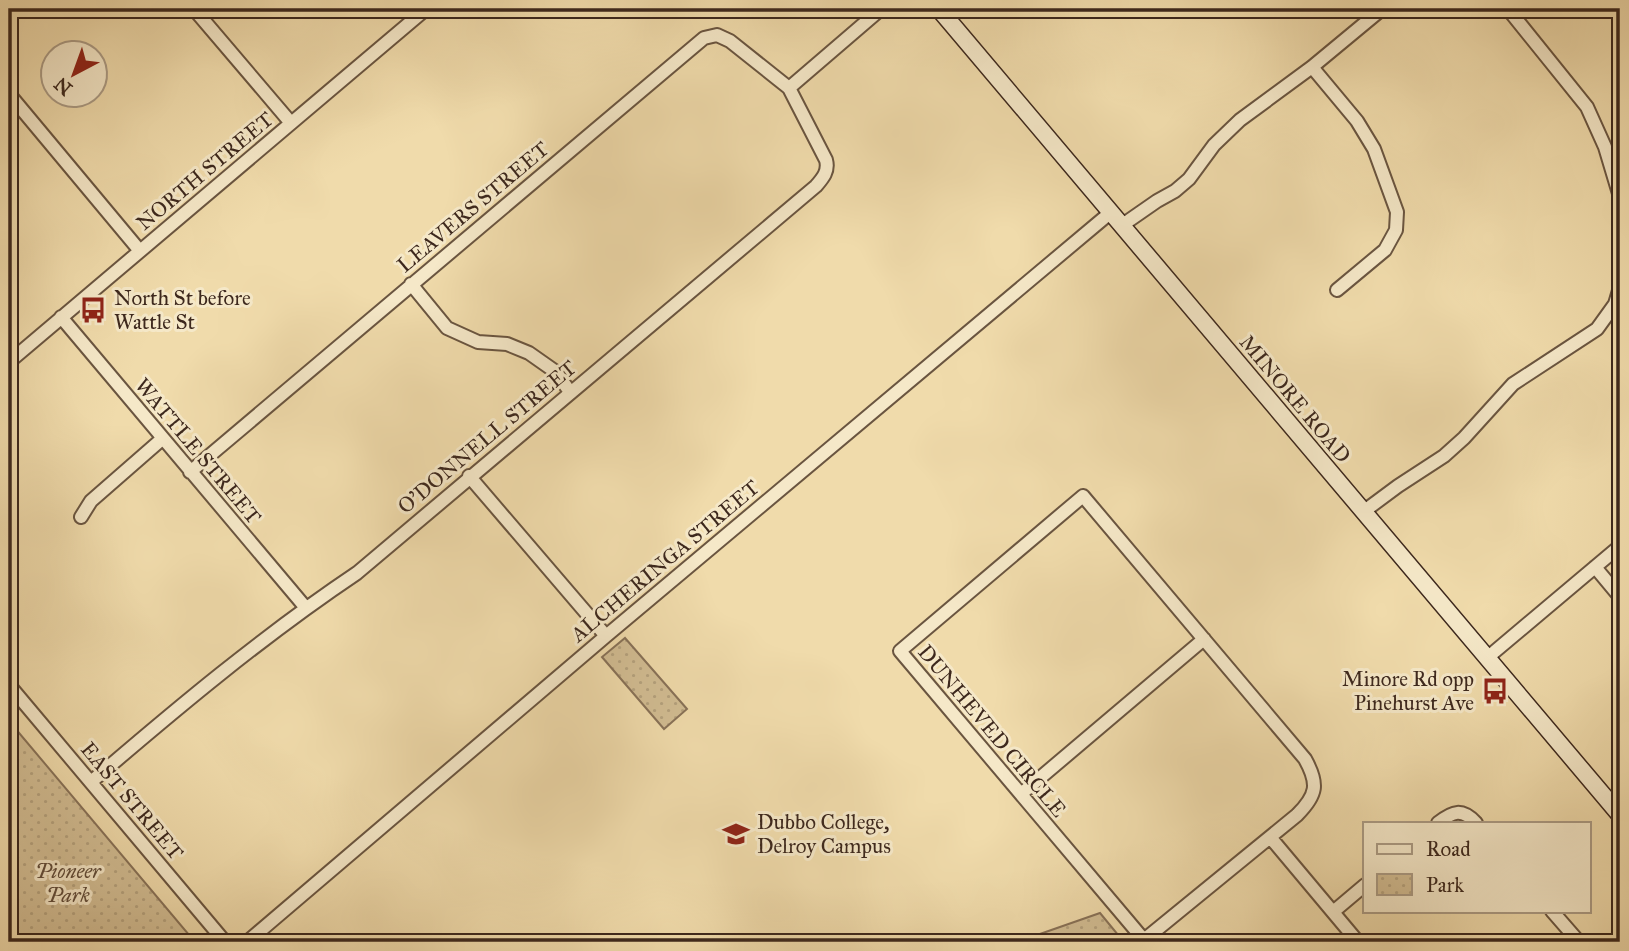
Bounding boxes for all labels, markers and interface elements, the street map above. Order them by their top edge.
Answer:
north arrow [38,38,108,108]
text: N [50,72,77,100]
street label: NORTH STREET [131,106,279,236]
street label: LEAVERS STREET [392,136,554,278]
place label: North St before Wattle St [114,285,251,335]
bus stop icon: North St before Wattle St [78,295,108,325]
street label: MINORE ROAD [1234,330,1356,468]
street label: O'DONNELL STREET [392,355,582,519]
street label: WATTLE STREET [129,373,267,529]
street label: ALCHERINGA STREET [565,474,765,648]
street label: DUNHEVED CIRCLE [912,640,1072,822]
place label: Minore Rd opp Pinehurst Ave [1342,666,1474,716]
bus stop icon: Minore Rd opp Pinehurst Ave [1480,676,1510,706]
street label: EAST STREET [75,737,189,865]
place label: Dubbo College, Delroy Campus [757,809,891,859]
school or university icon: Dubbo College, Delroy Campus [721,819,751,849]
legend [1363,822,1590,912]
text: Road [1426,836,1471,862]
park label: Pioneer Park [35,858,102,908]
text: Park [1426,872,1464,898]

